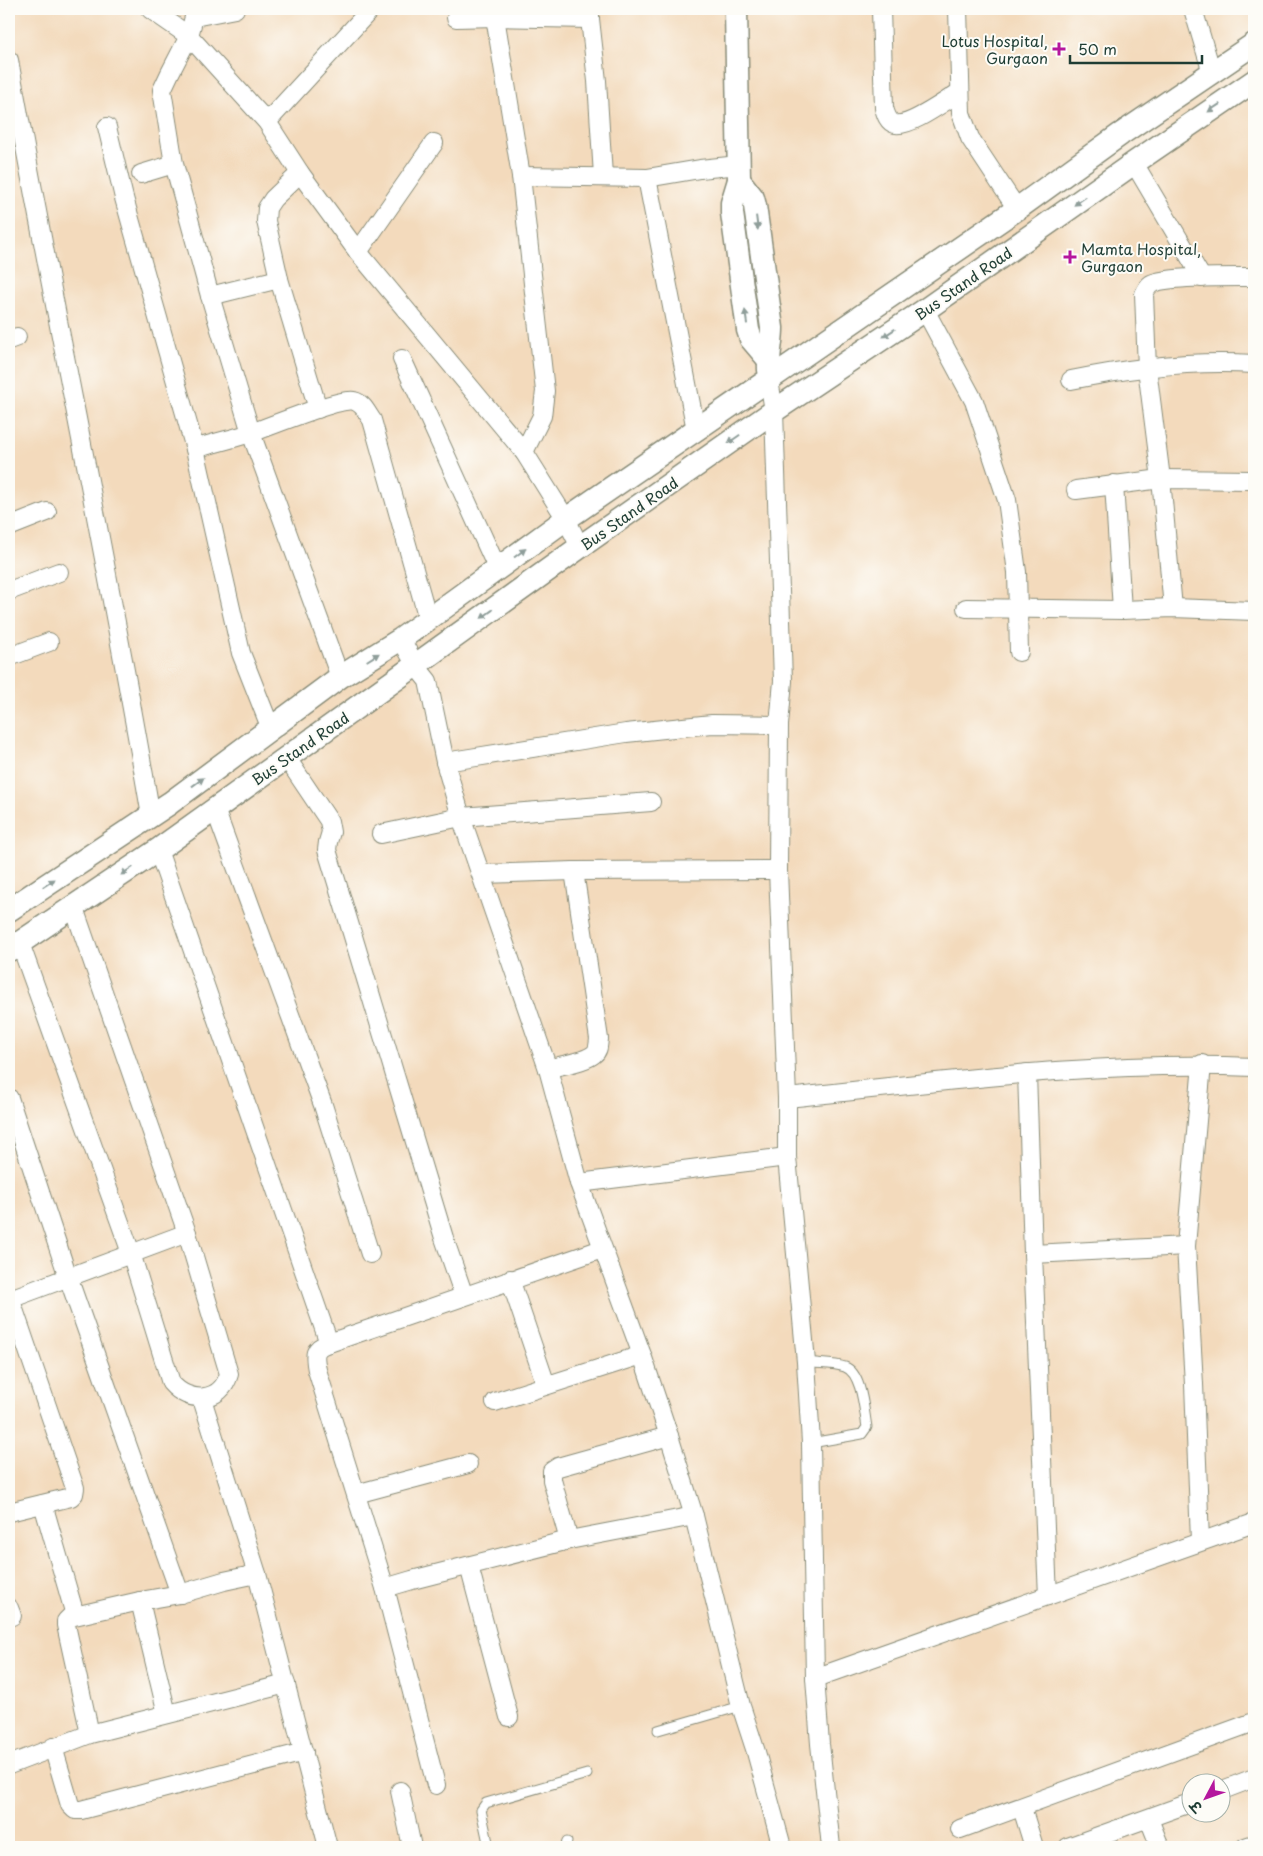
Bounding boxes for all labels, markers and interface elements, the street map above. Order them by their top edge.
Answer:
place label: Lotus Hospital, Gurgaon [941,29,1048,69]
scale bar [1070,32,1203,64]
text: 50 m [1078,37,1117,60]
marker: Lotus Hospital, Gurgaon [1052,42,1066,56]
one-way arrow [1207,103,1221,113]
one-way arrow [1073,196,1087,206]
one-way arrow [753,215,761,231]
place label: Mamta Hospital, Gurgaon [1081,237,1201,277]
street label: Bus Stand Road [910,241,1016,325]
marker: Mamta Hospital, Gurgaon [1063,250,1077,264]
one-way arrow [742,309,750,325]
one-way arrow [883,329,896,338]
one-way arrow [727,434,741,444]
street label: Bus Stand Road [576,471,682,555]
one-way arrow [513,548,526,559]
one-way arrow [481,609,494,619]
one-way arrow [366,652,379,661]
street label: Bus Stand Road [247,706,353,790]
one-way arrow [191,777,205,787]
one-way arrow [120,866,134,876]
one-way arrow [43,878,56,888]
north arrow [1180,1774,1230,1824]
text: उ [1184,1795,1208,1819]

